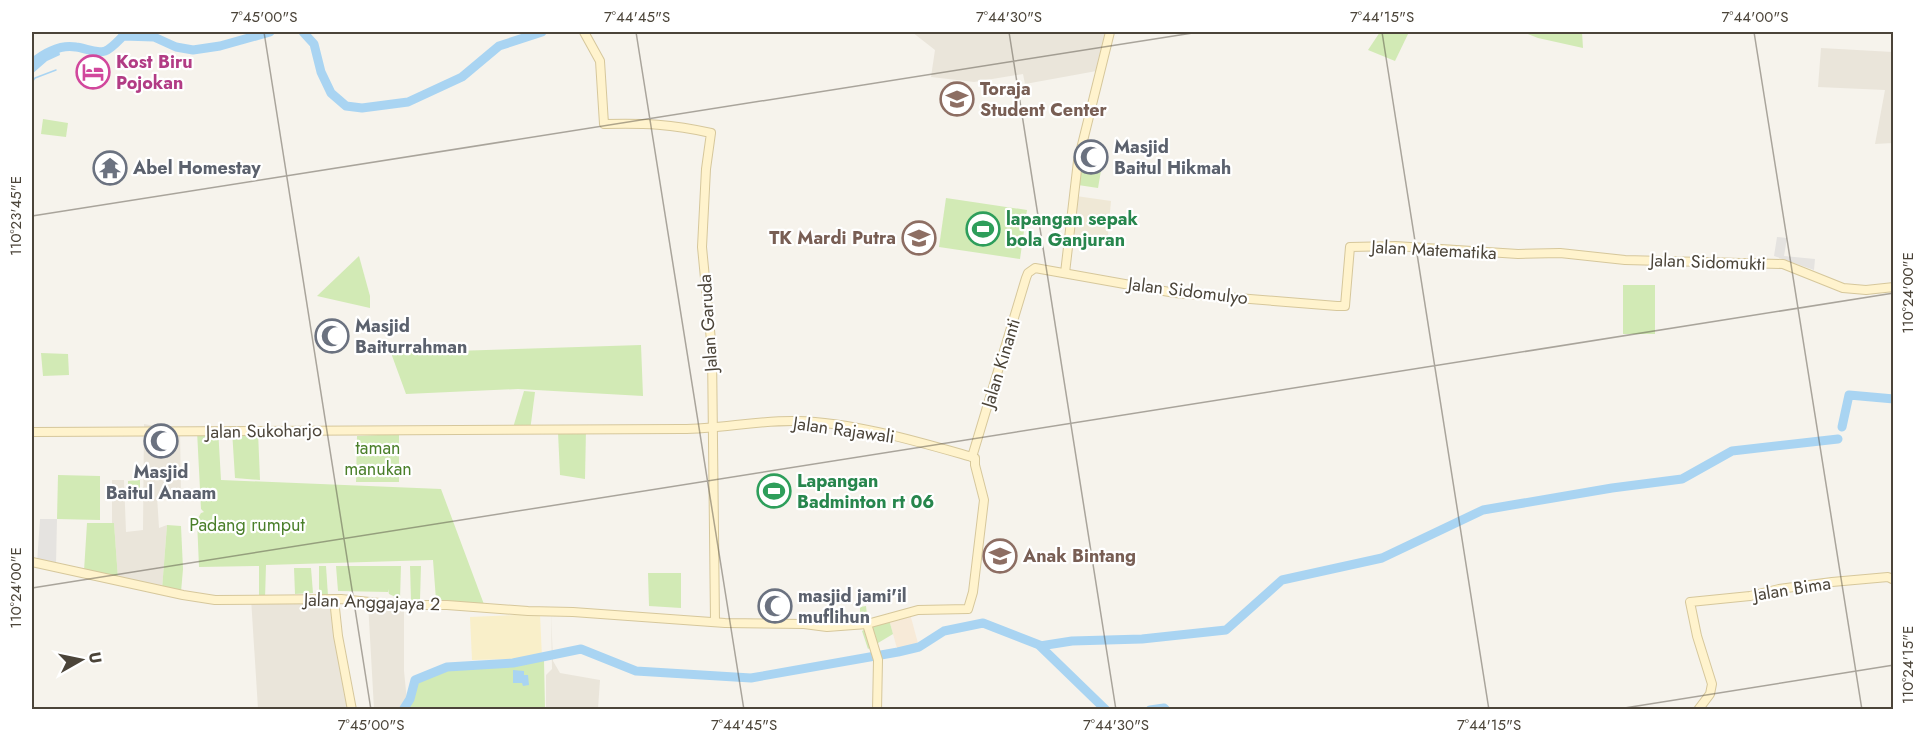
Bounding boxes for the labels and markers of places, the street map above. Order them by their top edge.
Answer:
place label: Kost Biru Pojokan [116,49,193,96]
hotel icon: Kost Biru Pojokan [75,54,111,90]
place label: Toraja Student Center [980,76,1108,123]
school or university icon: Toraja Student Center [939,81,975,117]
place label: Masjid Baitul Hikmah [1114,134,1231,181]
mosque icon: Masjid Baitul Hikmah [1073,139,1109,175]
temple icon: Abel Homestay [92,150,128,186]
place label: Abel Homestay [132,155,261,181]
place label: lapangan sepak bola Ganjuran [1006,206,1138,253]
sports icon: lapangan sepak bola Ganjuran [965,211,1001,247]
school or university icon: TK Mardi Putra [901,220,937,256]
place label: TK Mardi Putra [769,225,896,251]
place label: Masjid Baiturrahman [355,313,467,360]
mosque icon: Masjid Baiturrahman [314,318,350,354]
mosque icon: Masjid Baitul Anaam [143,423,179,459]
place label: Masjid Baitul Anaam [106,459,216,506]
place label: Lapangan Badminton rt 06 [797,468,934,515]
sports icon: Lapangan Badminton rt 06 [756,473,792,509]
school or university icon: Anak Bintang [982,538,1018,574]
place label: Anak Bintang [1022,543,1136,569]
place label: masjid jami'il muflihun [798,583,907,630]
mosque icon: masjid jami'il muflihun [757,588,793,624]

